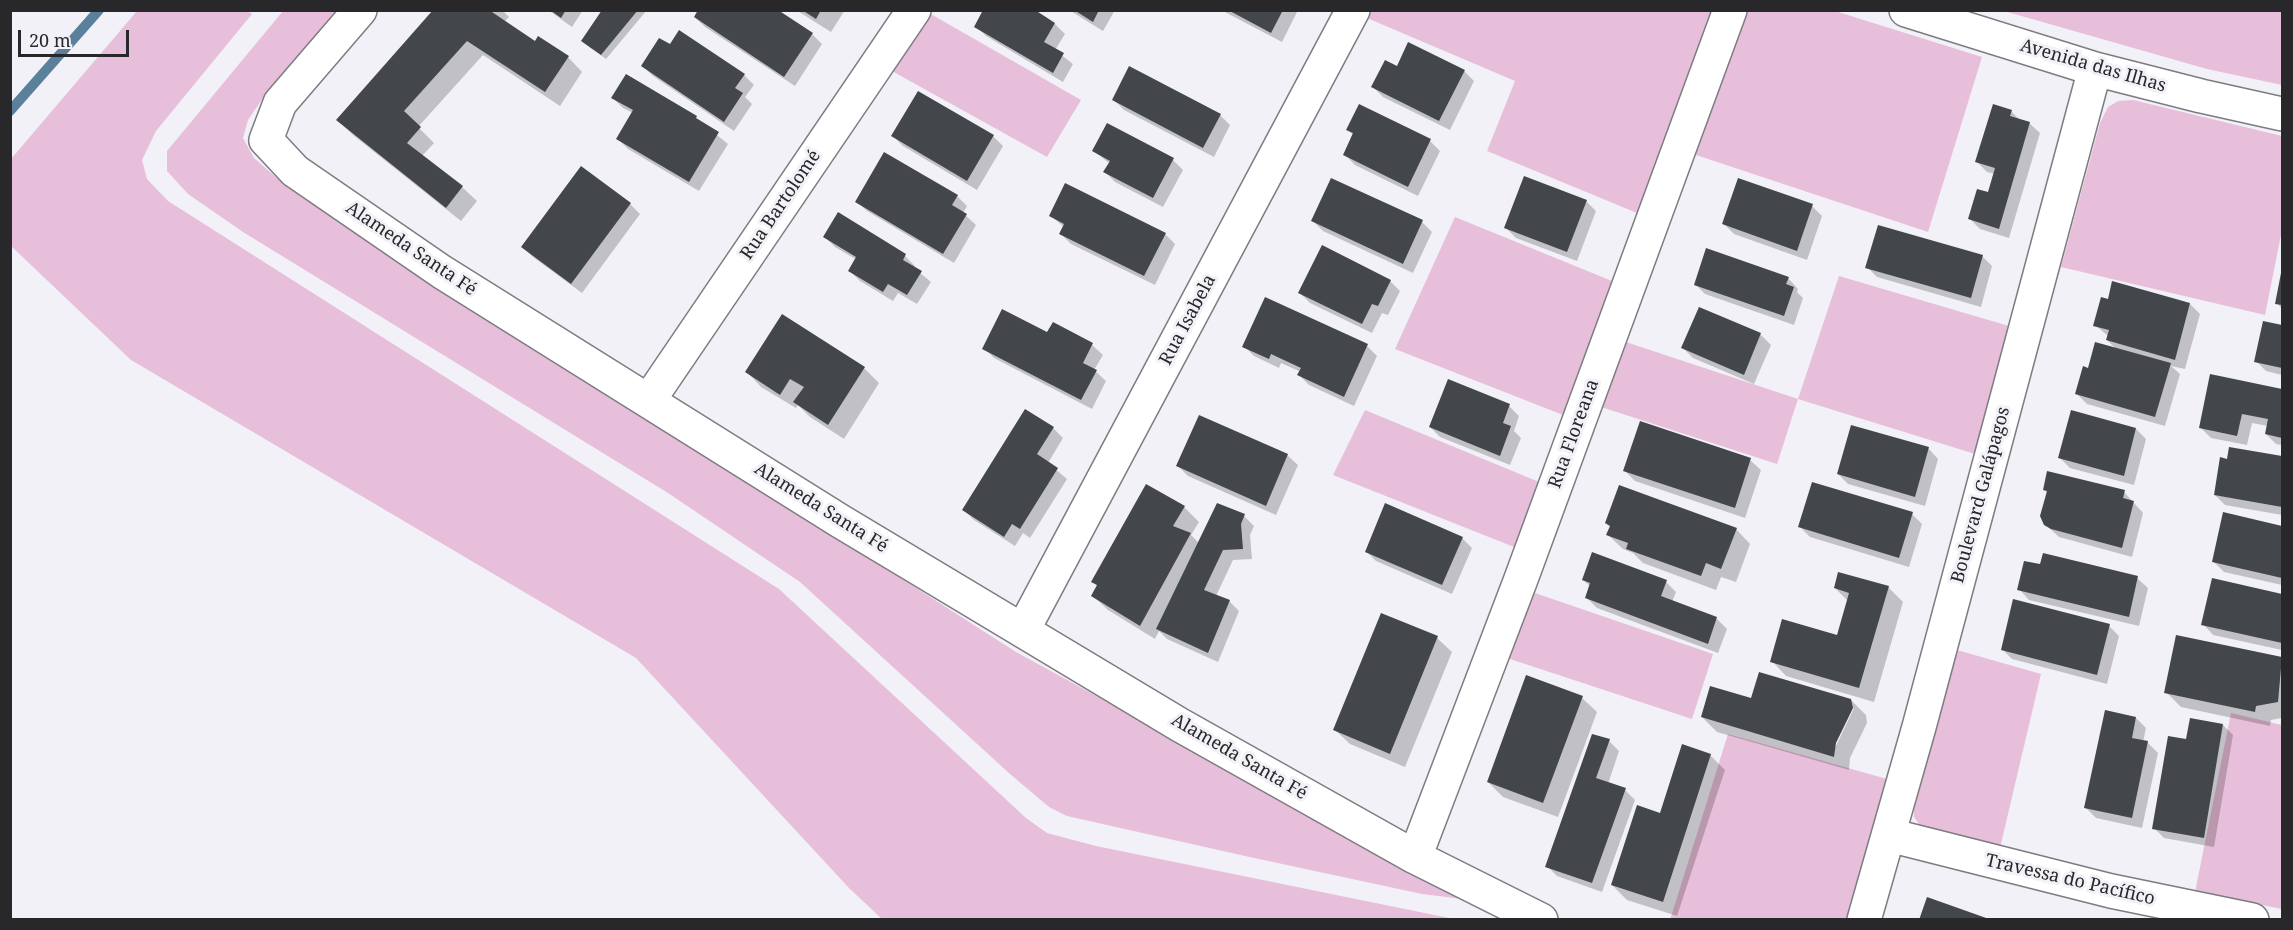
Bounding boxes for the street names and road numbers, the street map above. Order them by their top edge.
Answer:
street label: Avenida das Ilhas [2018,35,2168,97]
street label: Rua Bartolomé [736,146,826,264]
street label: Alameda Santa Fé [341,197,481,301]
street label: Rua Isabela [1155,271,1221,369]
street label: Rua Floreana [1544,376,1604,492]
street label: Boulevard Galápagos [1947,404,2015,586]
street label: Alameda Santa Fé [750,458,892,558]
street label: Alameda Santa Fé [1167,709,1311,805]
street label: Travessa do Pacífico [1983,850,2157,910]

